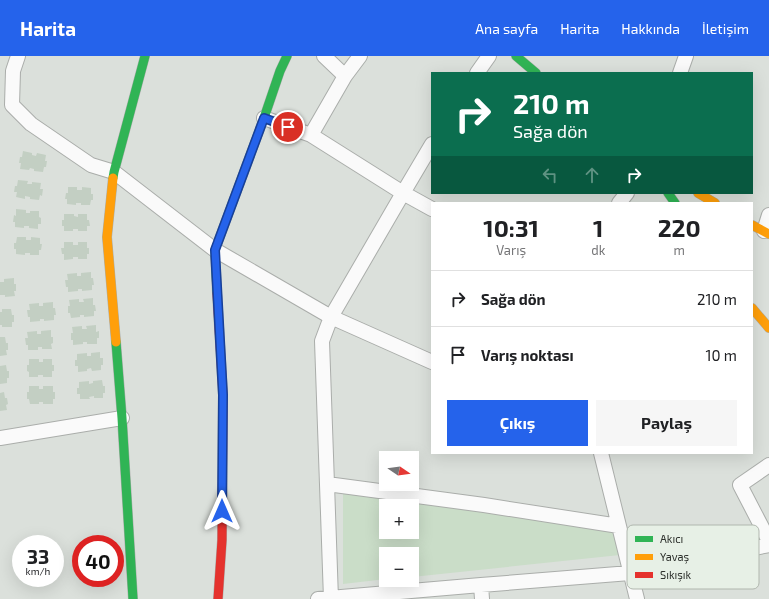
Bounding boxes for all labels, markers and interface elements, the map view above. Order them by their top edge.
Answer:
text: Harita [20,17,76,40]
text: Ana sayfa [475,20,538,37]
text: Harita [560,20,599,37]
text: Hakkında [621,20,680,37]
text: İletişim [702,20,749,37]
text: 210 m [513,86,590,120]
icon: right [447,88,499,140]
pin [271,110,305,144]
icon: arrive [277,116,299,138]
text: Sağa dön [513,120,588,142]
icon: left [539,164,561,186]
icon: ahead [581,164,603,186]
icon: right [623,164,645,186]
text: 10:31 [483,213,539,242]
text: 1 [593,213,603,242]
text: 220 [658,213,701,242]
text: Varış [496,242,526,258]
text: dk [591,242,605,258]
text: m [673,242,685,258]
icon: right [447,288,469,310]
text: Sağa dön [481,290,546,308]
text: 210 m [697,290,737,308]
icon: arrive [447,344,469,366]
text: Varış noktası [481,346,574,364]
text: 10 m [705,346,737,364]
button: Çıkış [447,400,588,446]
button: Paylaş [596,400,737,446]
north arrow [379,451,419,491]
map controls [379,451,419,587]
position arrow [201,490,243,532]
button: + [379,499,419,539]
legend [627,525,759,589]
text: Akıcı [660,532,683,545]
speed limit sign: 40 [72,535,124,587]
text: 33 [27,544,49,568]
button: − [379,547,419,587]
text: Yavaş [660,550,689,564]
text: km/h [26,565,50,577]
text: Sıkışık [660,568,692,582]

